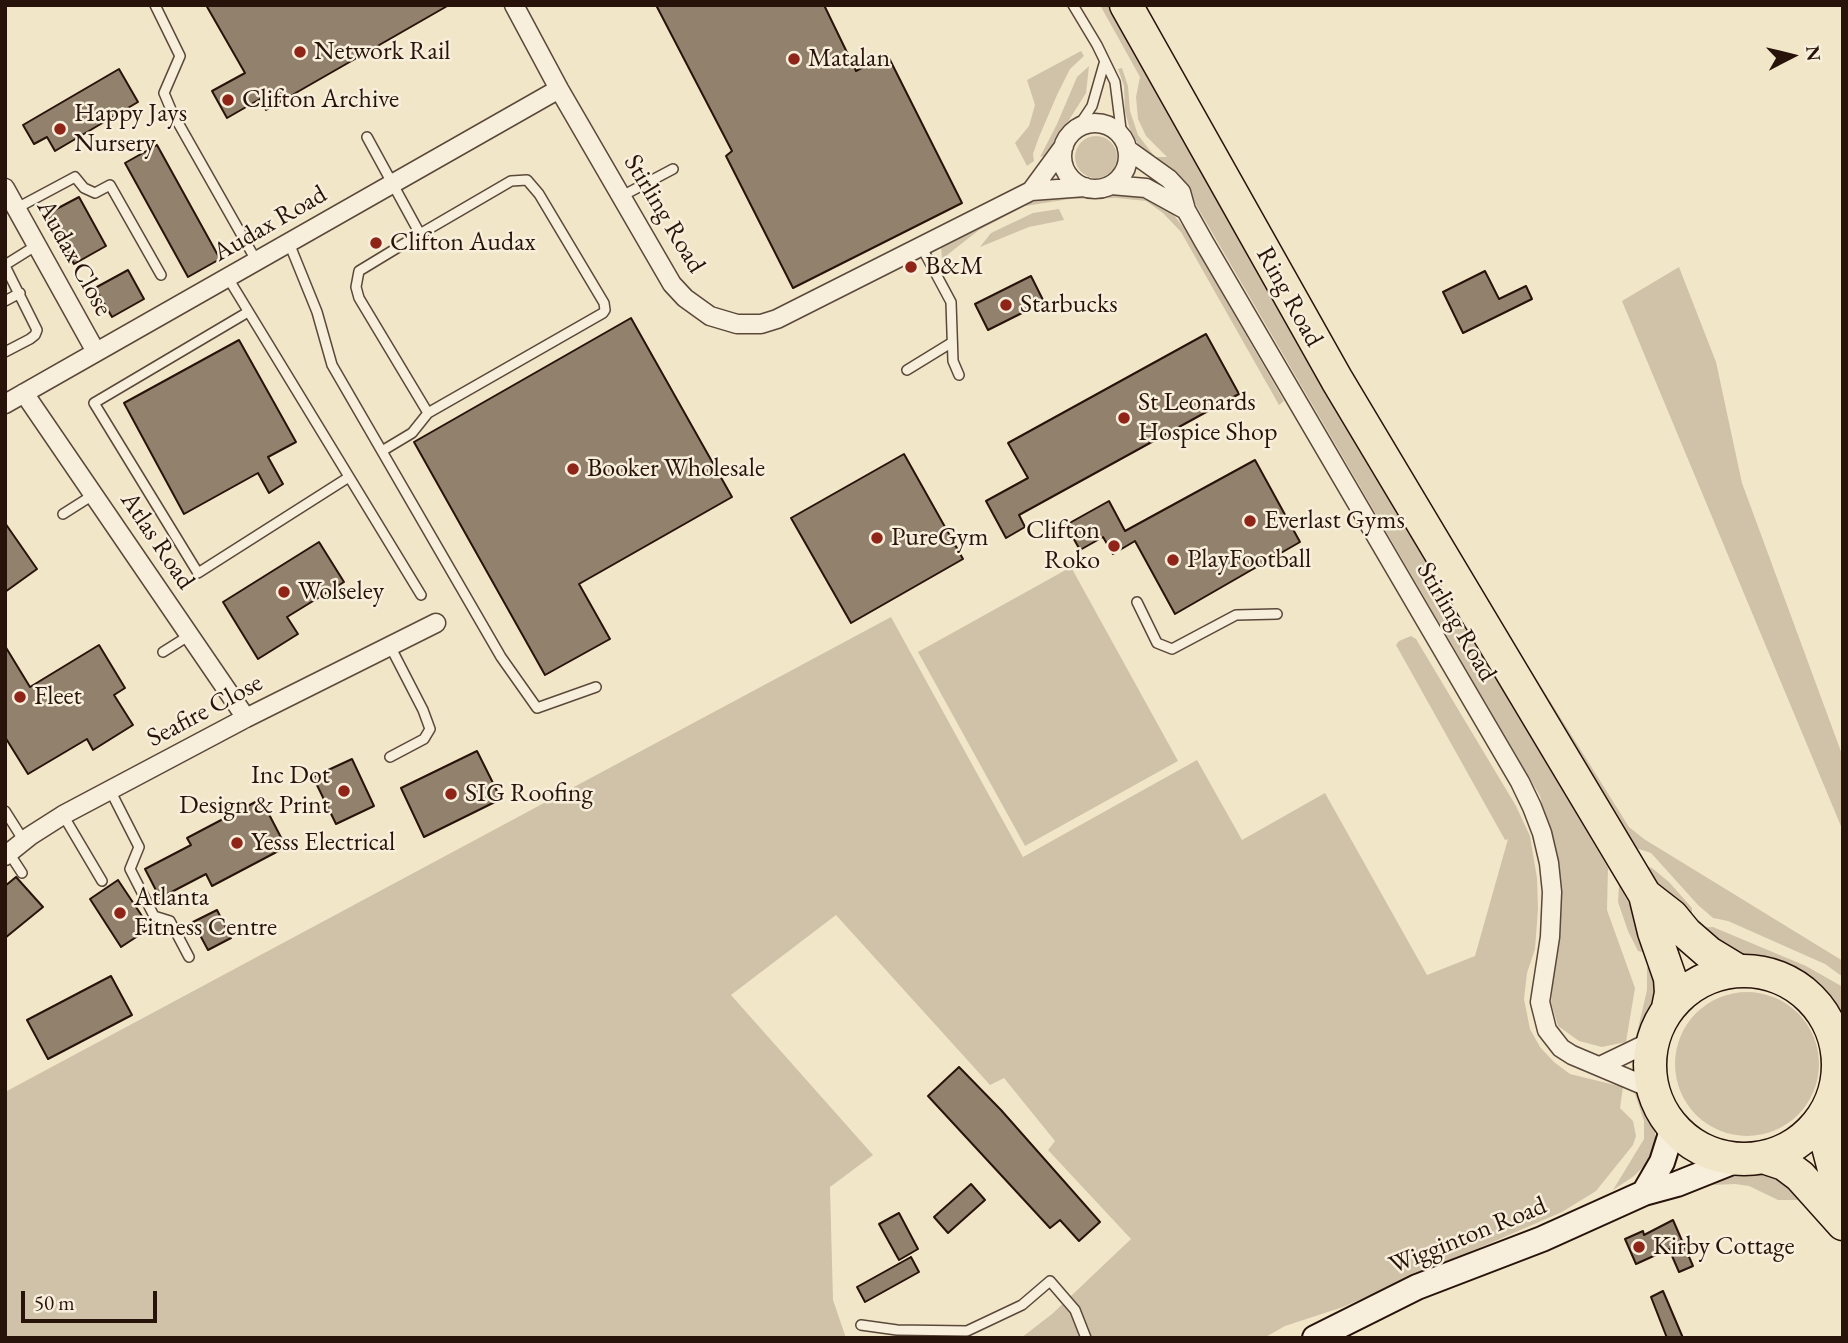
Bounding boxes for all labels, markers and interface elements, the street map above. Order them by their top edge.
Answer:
north arrow [1757,21,1827,91]
place label: Network Rail [314,36,451,68]
place label: Matalan [808,43,890,75]
marker: Network Rail [292,44,308,60]
text: N [1800,44,1827,63]
marker: Matalan [786,51,802,67]
place label: Clifton Archive [242,84,399,116]
marker: Clifton Archive [220,92,236,108]
place label: Happy Jays Nursery [74,98,187,160]
marker: Happy Jays Nursery [52,121,68,137]
street label: Stirling Road [616,149,712,279]
street label: Audax Road [208,179,332,269]
street label: Audax Close [29,195,119,321]
place label: Clifton Audax [390,227,536,259]
marker: Clifton Audax [368,235,384,251]
street label: Ring Road [1249,242,1329,352]
place label: B&M [925,251,983,283]
marker: B&M [903,259,919,275]
place label: Starbucks [1020,289,1118,321]
marker: Starbucks [998,297,1014,313]
place label: St Leonards Hospice Shop [1138,387,1277,448]
marker: St Leonards Hospice Shop [1116,410,1132,426]
place label: Booker Wholesale [587,453,765,485]
marker: Booker Wholesale [565,461,581,477]
street label: Atlas Road [113,486,201,596]
place label: Everlast Gyms [1264,505,1405,537]
marker: Everlast Gyms [1242,513,1258,529]
place label: Clifton Roko [1026,515,1100,576]
place label: PureGym [891,522,988,554]
marker: PureGym [869,530,885,546]
marker: Clifton Roko [1106,538,1122,554]
place label: PlayFootball [1187,544,1311,576]
marker: PlayFootball [1165,552,1181,568]
street label: Stirling Road [1409,557,1503,687]
place label: Wolseley [298,576,384,608]
marker: Wolseley [276,584,292,600]
street label: Seafire Close [142,668,268,754]
place label: Fleet [34,681,82,713]
marker: Fleet [12,689,28,705]
place label: Inc Dot Design & Print [179,760,330,822]
place label: SIG Roofing [465,778,593,810]
marker: Inc Dot Design & Print [336,783,352,799]
marker: SIG Roofing [443,786,459,802]
place label: Yesss Electrical [251,827,395,859]
marker: Yesss Electrical [229,835,245,851]
place label: Atlanta Fitness Centre [134,882,277,944]
marker: Atlanta Fitness Centre [112,905,128,921]
street label: Wigginton Road [1385,1190,1551,1282]
place label: Kirby Cottage [1653,1231,1795,1263]
marker: Kirby Cottage [1631,1239,1647,1255]
scale bar [24,1276,161,1320]
text: 50 m [34,1289,75,1316]

